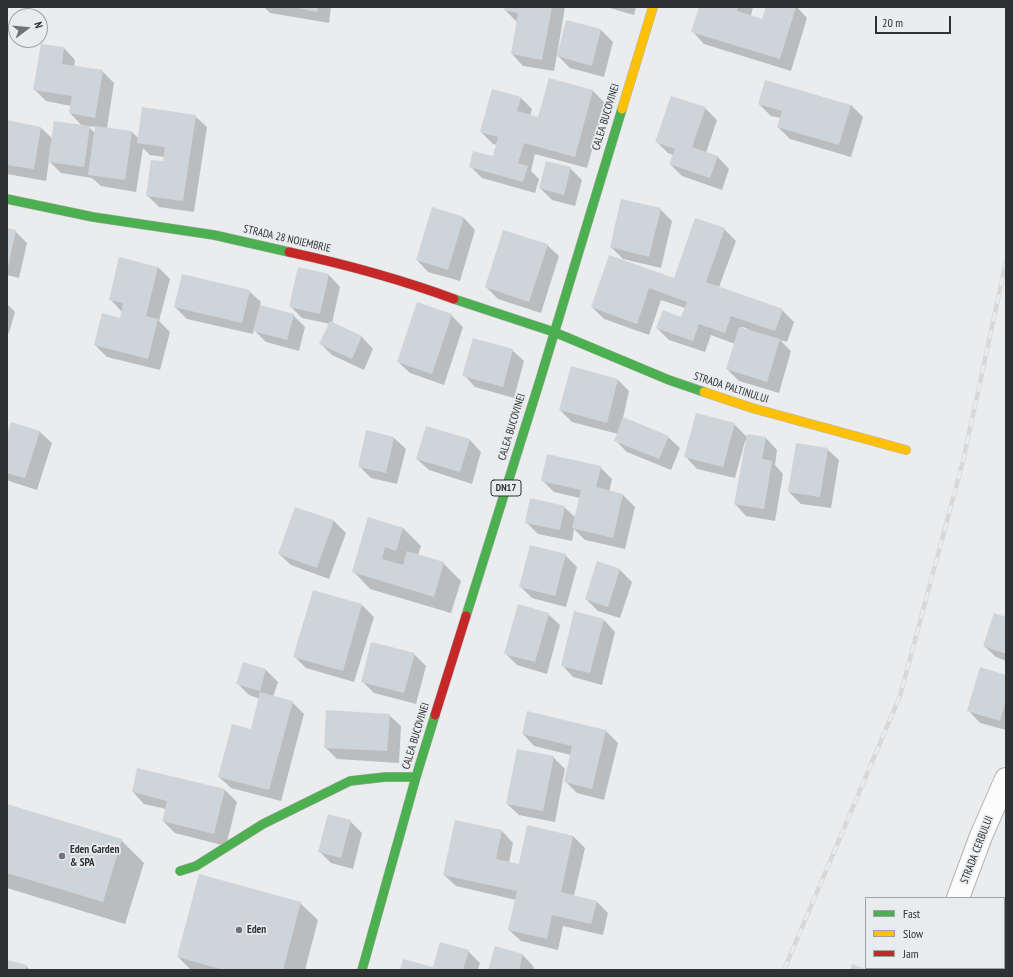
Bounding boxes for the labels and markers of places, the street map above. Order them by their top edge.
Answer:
place label: Eden Garden & SPA [70,843,119,869]
marker: Eden Garden & SPA [57,851,67,861]
place label: Eden [247,923,266,937]
marker: Eden [234,925,244,935]

